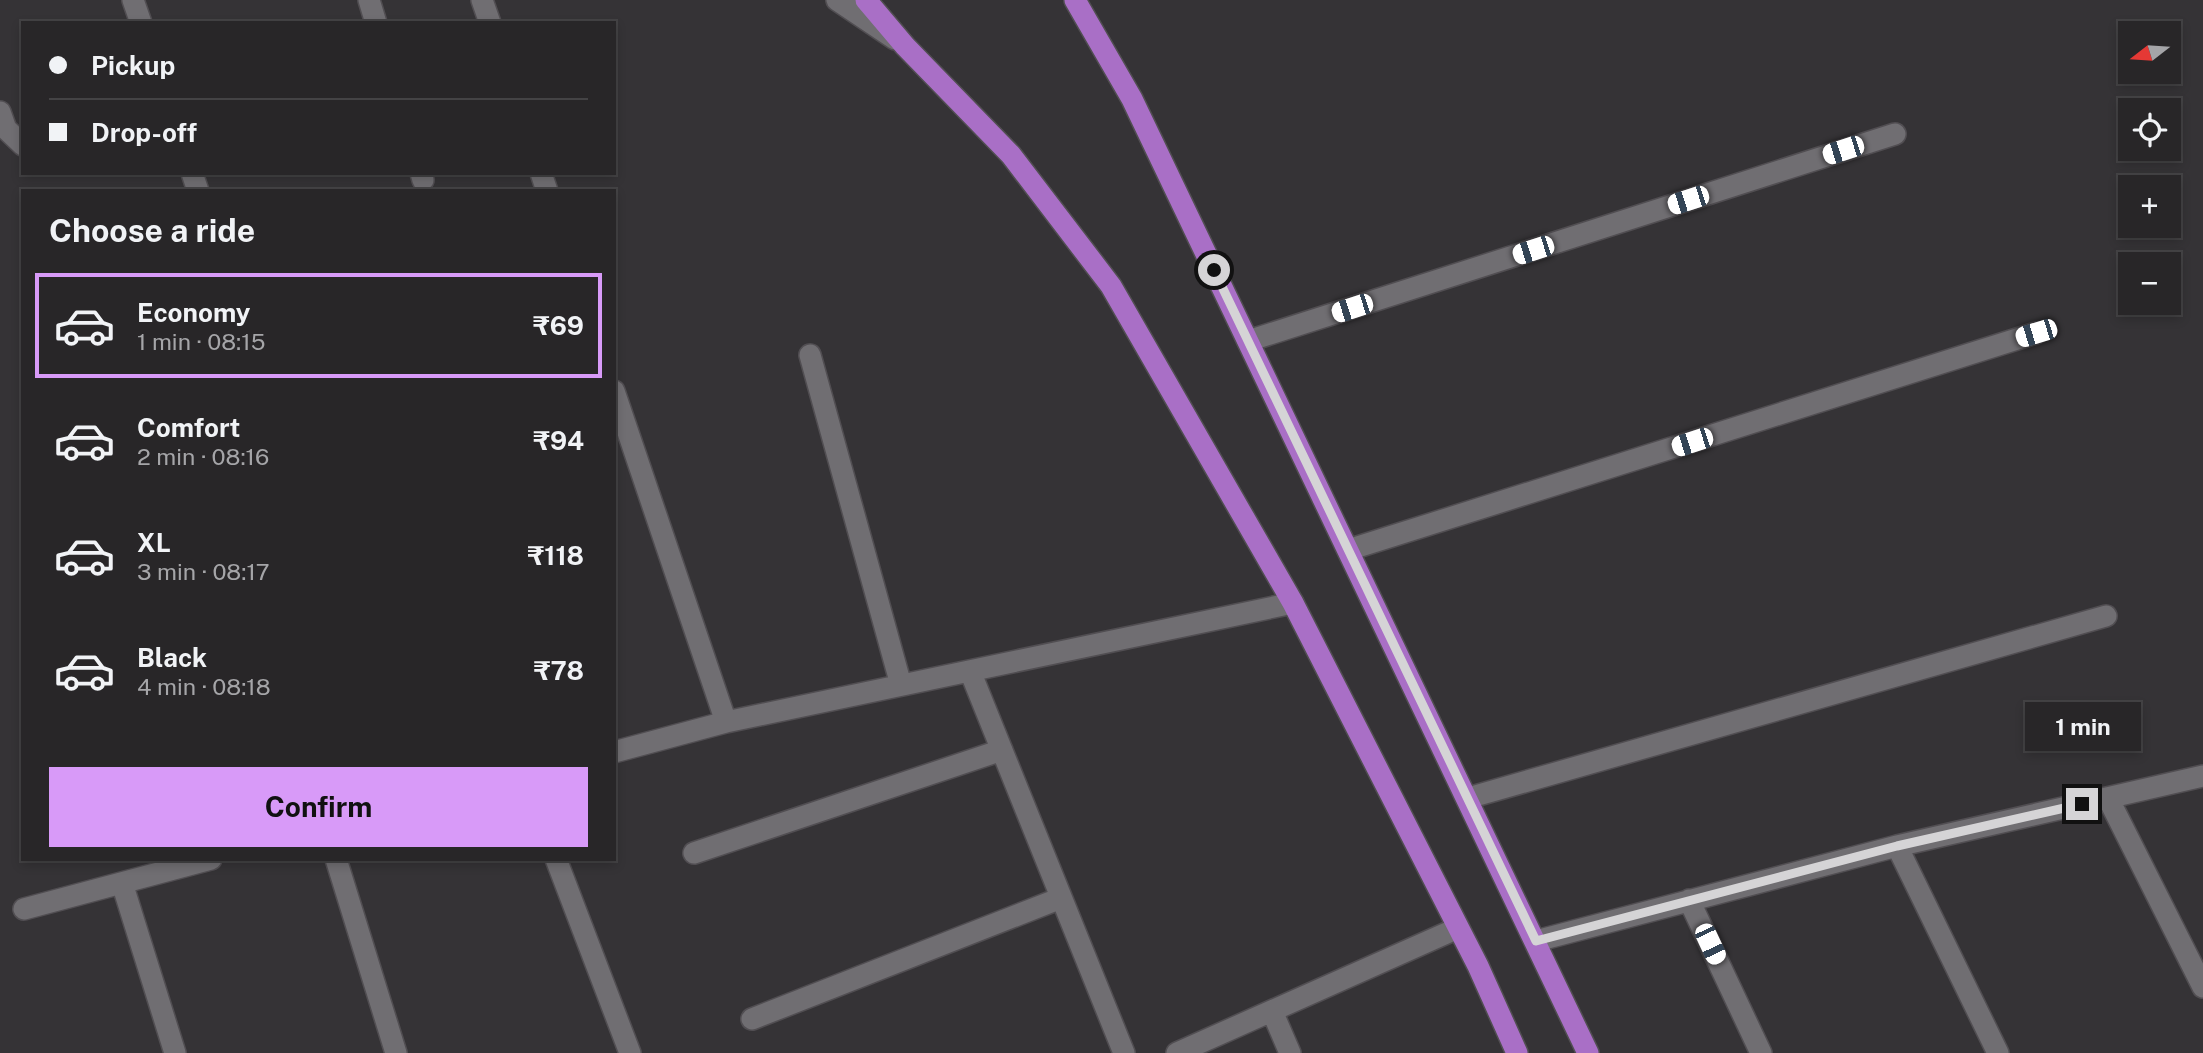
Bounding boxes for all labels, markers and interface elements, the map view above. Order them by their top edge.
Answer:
north arrow [2118,21,2180,84]
map controls [2118,21,2181,315]
text: Pickup [91,50,175,81]
button: locate [2118,98,2181,161]
text: Drop-off [91,117,197,148]
car [1820,134,1867,166]
button: + [2118,175,2181,238]
car [1665,184,1712,216]
text: Choose a ride [49,212,255,249]
car [1510,234,1557,266]
button: − [2118,252,2181,315]
route start [1198,254,1230,286]
car [1329,292,1376,324]
icon: car [53,294,116,357]
text: Economy [137,297,250,328]
text: ₹69 [533,310,584,341]
car [2013,317,2060,349]
text: 1 min · 08:15 [137,328,265,355]
icon: car [53,409,116,472]
text: Comfort [137,412,240,443]
text: ₹94 [533,425,584,456]
car [1669,426,1716,458]
text: 2 min · 08:16 [137,443,269,470]
icon: car [53,524,116,587]
text: XL [137,527,171,558]
text: ₹118 [528,540,584,571]
text: 3 min · 08:17 [137,558,270,585]
icon: car [53,639,116,702]
text: Black [137,642,207,673]
text: ₹78 [534,655,584,686]
text: 4 min · 08:18 [137,673,271,700]
callout: 1 min [2024,702,2140,752]
text: 1 min [2055,713,2111,740]
button: Confirm [49,767,588,847]
route end [2066,788,2098,820]
car [1692,921,1729,967]

